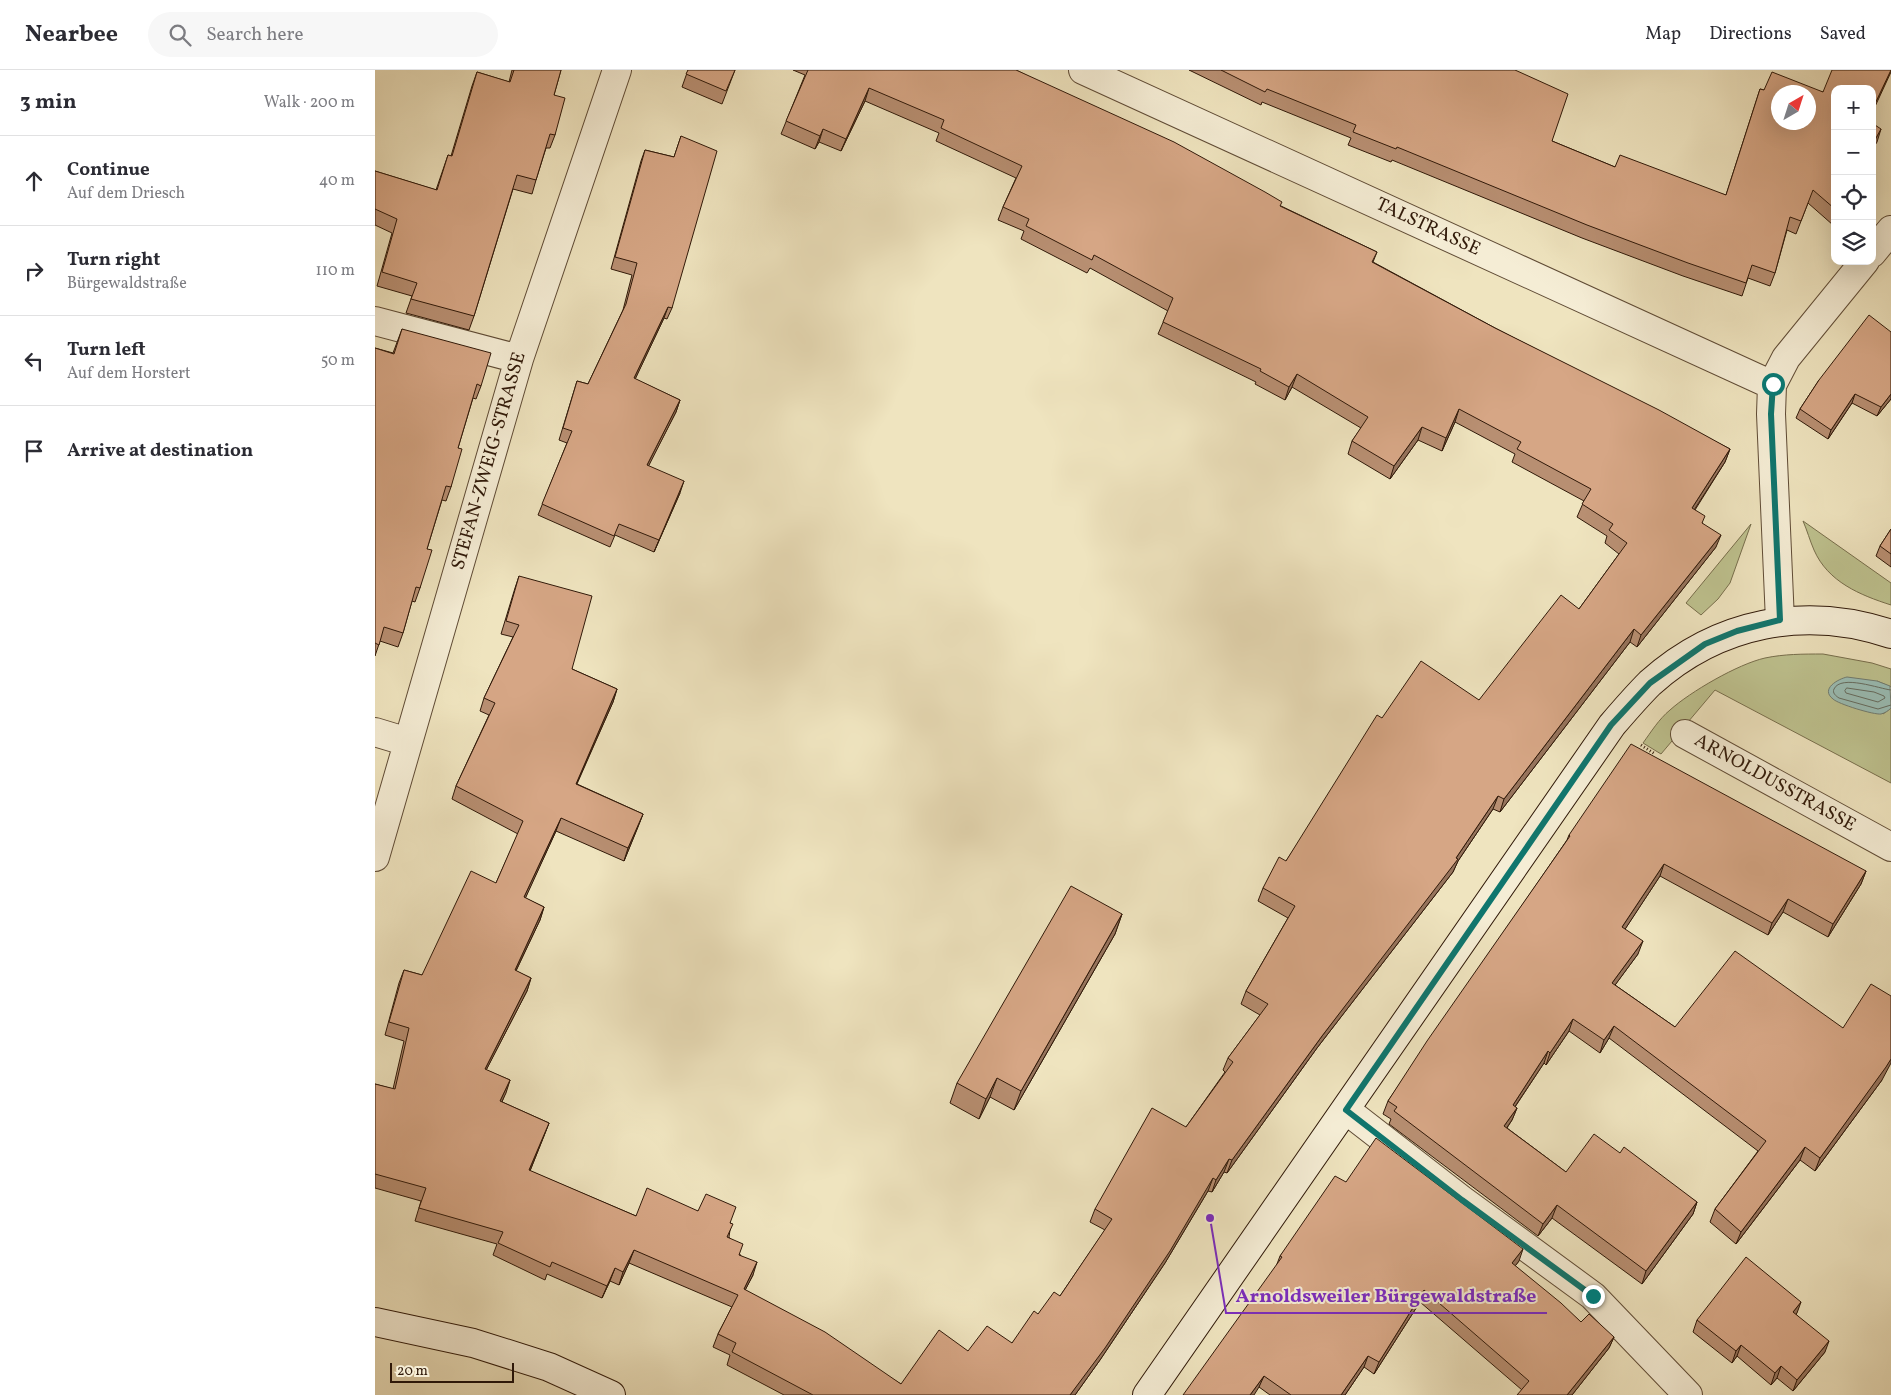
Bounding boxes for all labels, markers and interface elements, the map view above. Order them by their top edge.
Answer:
search box [148,12,498,57]
text: Nearbee [25,18,118,52]
icon: search [166,21,194,49]
text: Search here [206,22,303,48]
text: Map [1645,22,1681,47]
text: Directions [1709,22,1792,47]
text: Saved [1820,22,1866,47]
north arrow [1771,85,1816,130]
map controls [1831,85,1876,265]
button: + [1831,85,1876,130]
text: 3 min [20,88,76,117]
text: Walk · 200 m [264,92,355,114]
button: − [1831,130,1876,175]
text: Continue [67,157,150,183]
icon: ahead [20,167,48,195]
text: 40 m [319,170,355,192]
button: locate [1831,175,1876,220]
text: Auf dem Driesch [67,183,185,205]
street label: TALSTRASSE [1371,191,1485,263]
button: layers [1831,220,1876,265]
text: Turn right [67,247,160,273]
icon: right [20,257,48,285]
text: 110 m [316,260,355,282]
text: Bürgewaldstraße [67,273,187,295]
text: Turn left [67,337,146,363]
icon: left [20,347,48,375]
street label: STEFAN-ZWEIG-STRASSE [445,349,533,573]
text: 50 m [321,350,355,372]
text: Auf dem Horstert [67,363,191,385]
route start [1762,373,1785,396]
icon: arrive [20,437,48,465]
text: Arrive at destination [67,438,253,464]
street label: ARNOLDUSSTRASSE [1689,728,1861,838]
callout: Arnoldsweiler Bürgewaldstraße [1226,1278,1547,1313]
text: Arnoldsweiler Bürgewaldstraße [1235,1283,1537,1311]
route end [1582,1285,1605,1308]
scale bar [390,1360,514,1383]
text: 20 m [397,1362,428,1381]

